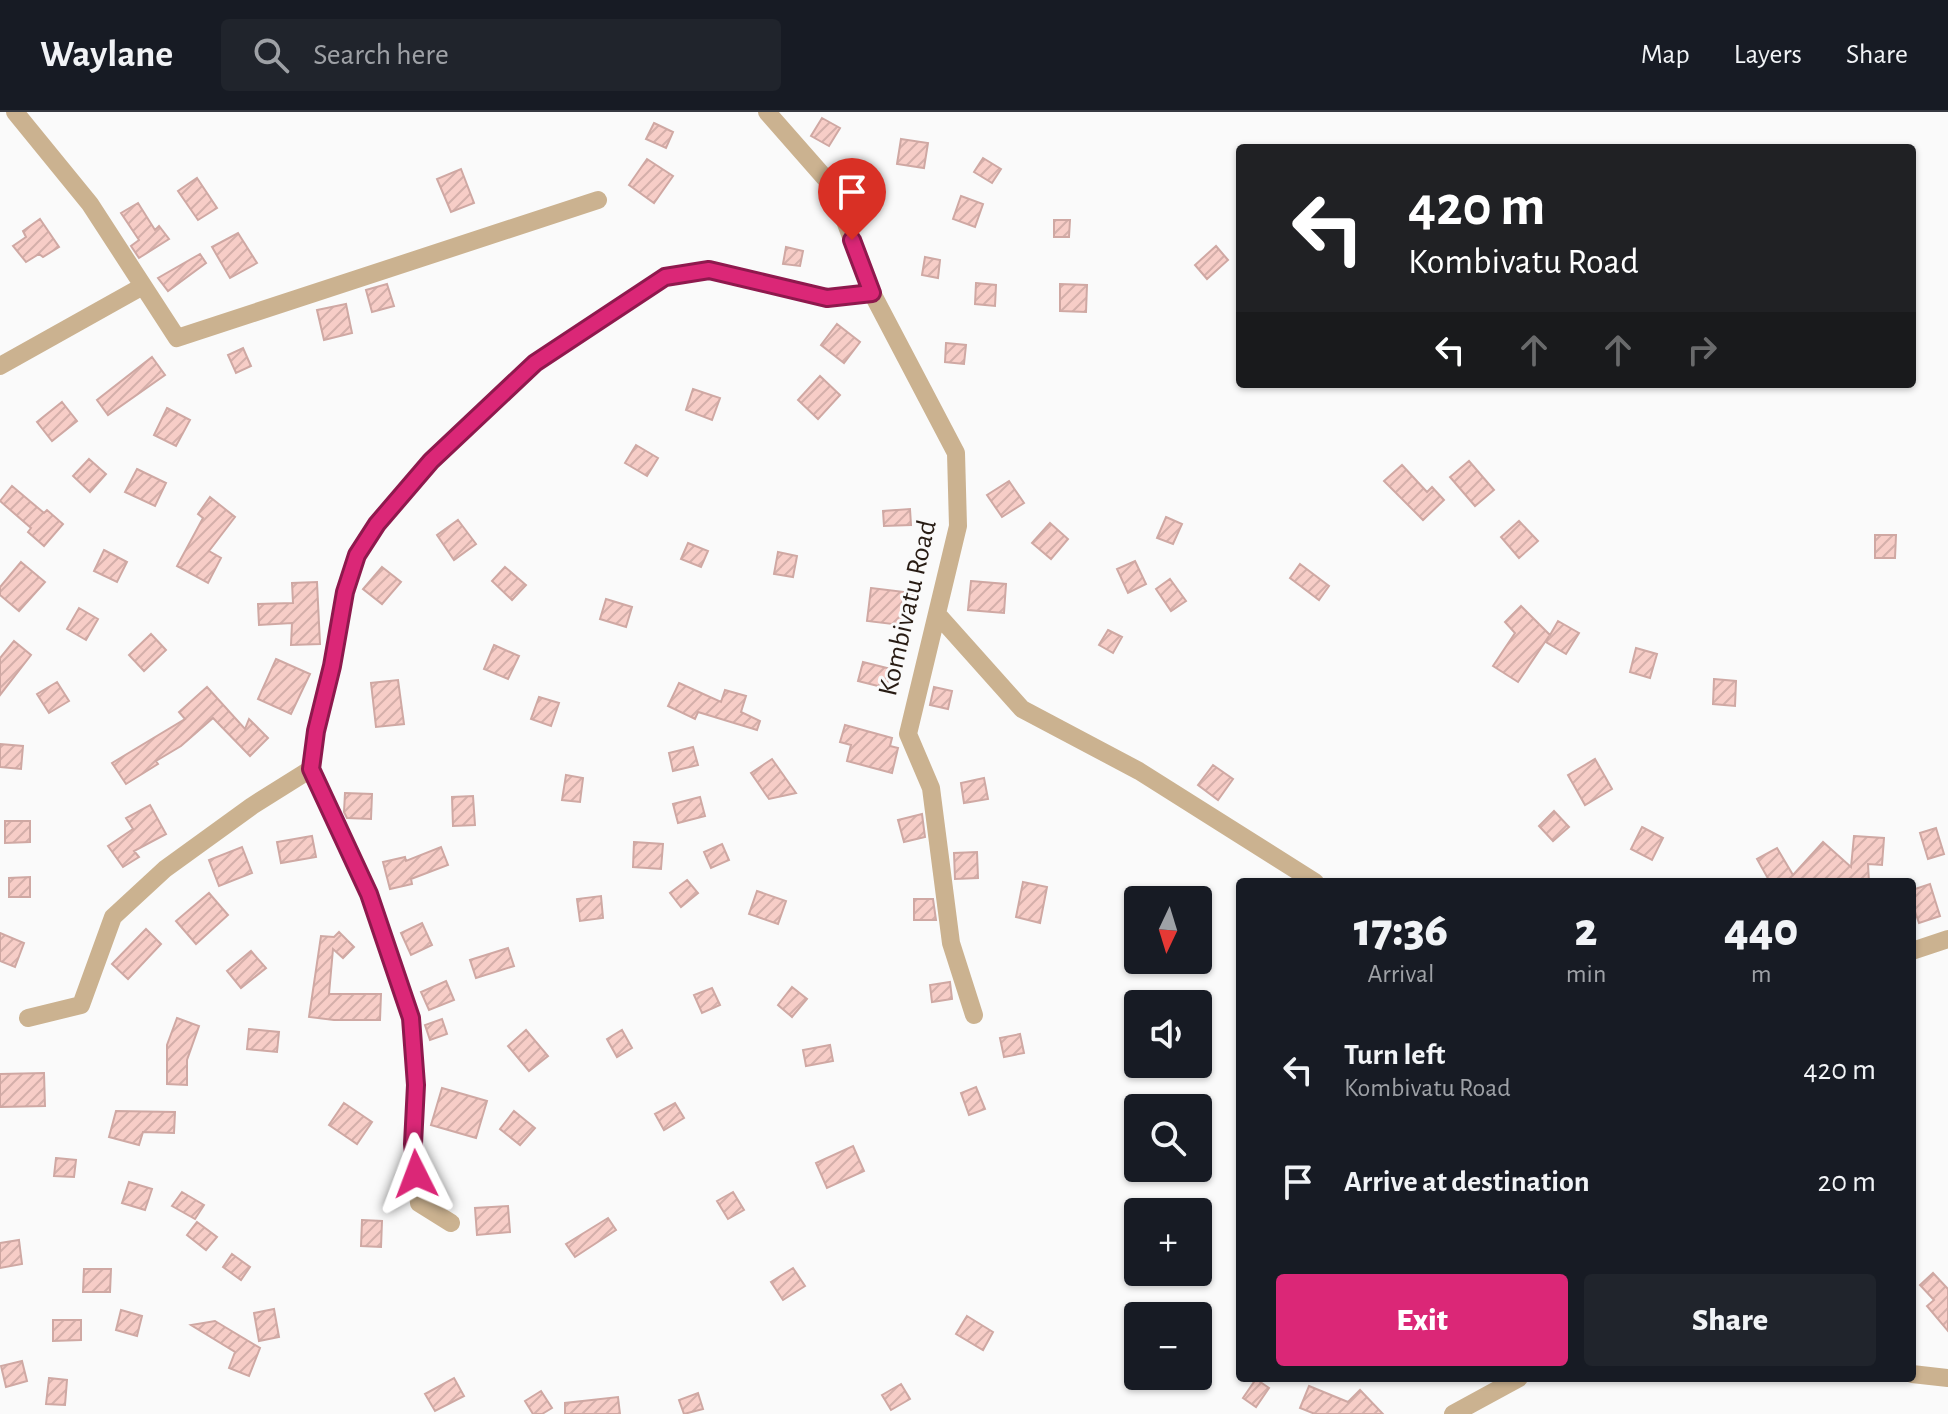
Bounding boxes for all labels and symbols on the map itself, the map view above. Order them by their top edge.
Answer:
pin [818,158,886,240]
street label: Kombivatu Road [874,517,942,699]
north arrow [1124,886,1212,974]
position arrow [374,1132,458,1216]

